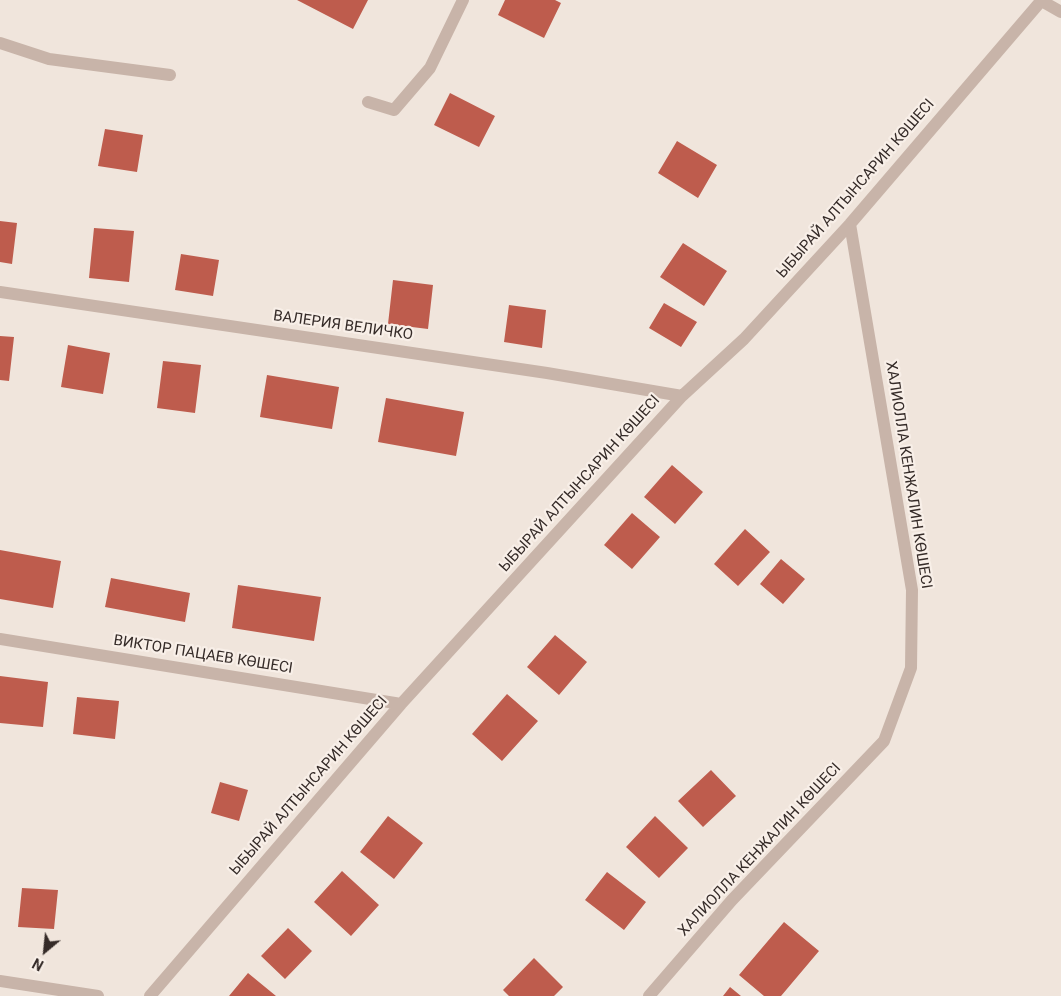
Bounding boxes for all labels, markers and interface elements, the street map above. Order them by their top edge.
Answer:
street label: ЫБЫРАЙ АЛТЫНСАРИН КӨШЕСІ [773,96,939,282]
street label: ВАЛЕРИЯ ВЕЛИЧКО [272,307,414,345]
street label: ХАЛИОЛЛА КЕНЖАЛИН КӨШЕСІ [881,360,935,590]
street label: ЫБЫРАЙ АЛТЫНСАРИН КӨШЕСІ [496,392,664,576]
street label: ВИКТОР ПАЦАЕВ КӨШЕСІ [112,632,294,678]
street label: ЫБЫРАЙ АЛТЫНСАРИН КӨШЕСІ [226,693,392,879]
street label: ХАЛИОЛЛА КЕНЖАЛИН КӨШЕСІ [675,760,845,940]
north arrow [20,926,70,976]
text: N [30,955,46,974]

